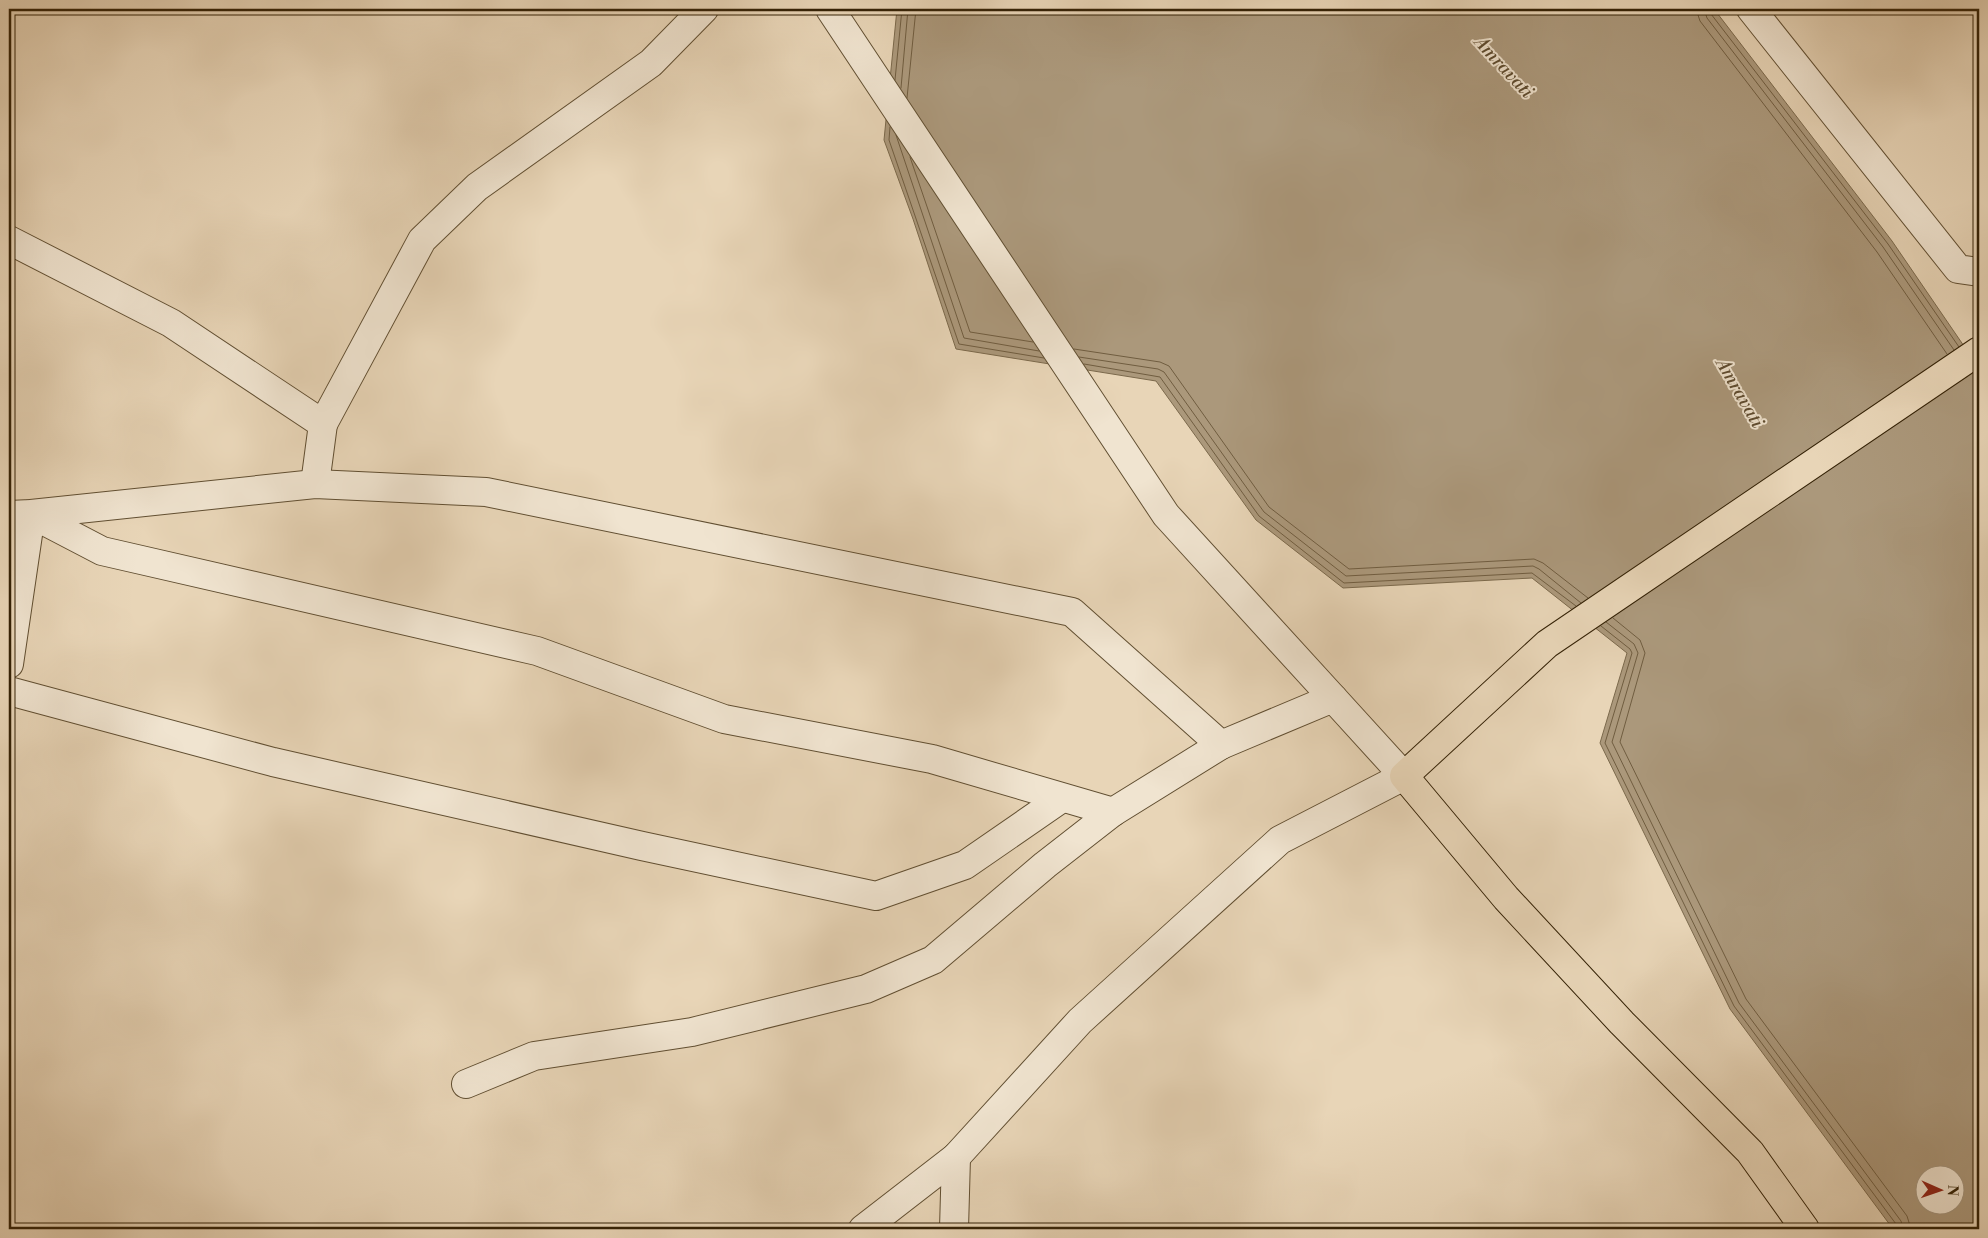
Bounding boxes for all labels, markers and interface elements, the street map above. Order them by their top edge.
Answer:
water label: Amravati [1468,29,1539,103]
water label: Amravati [1709,352,1770,432]
north arrow [1916,1166,1966,1216]
text: N [1943,1185,1961,1196]

